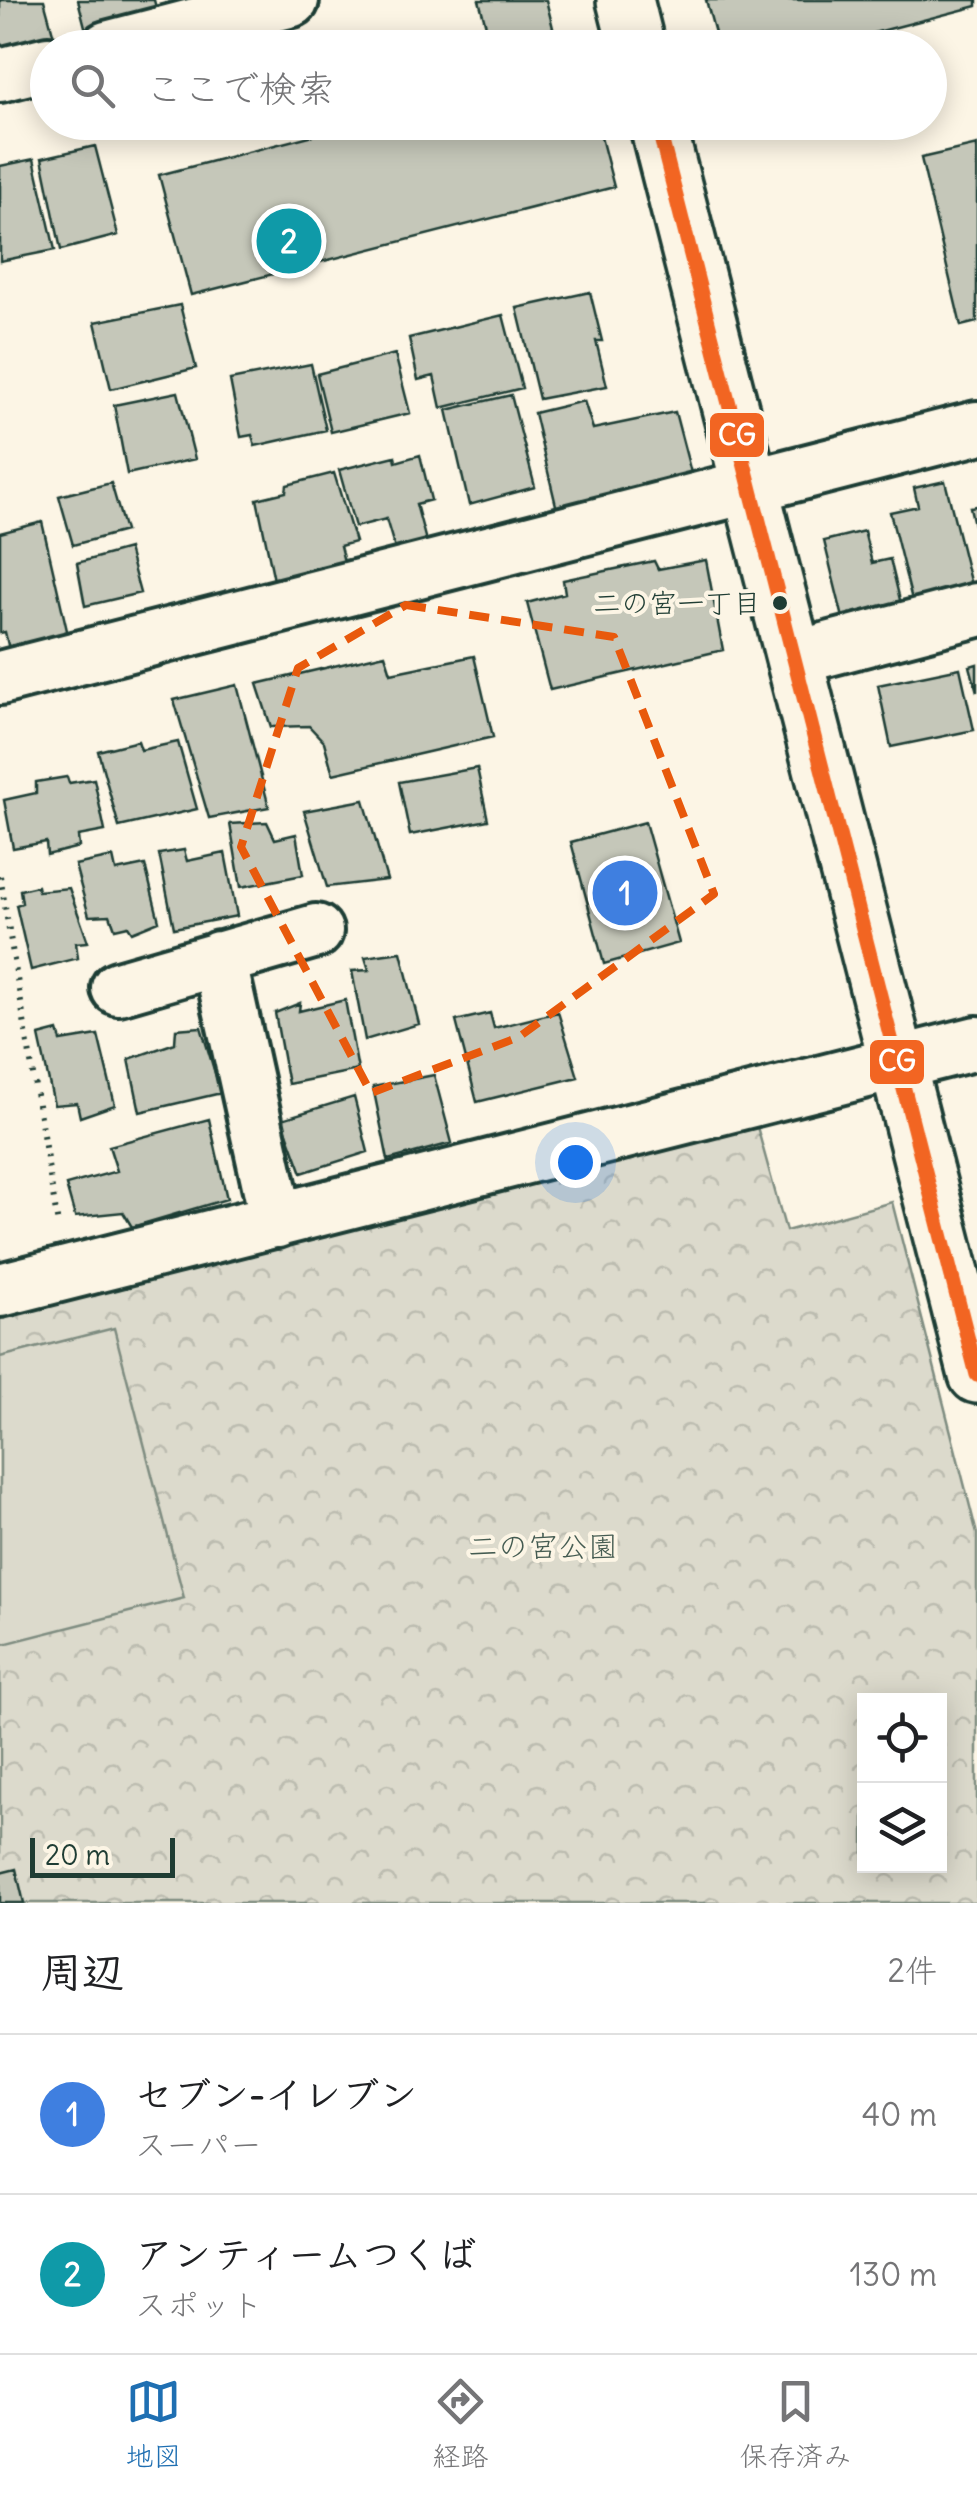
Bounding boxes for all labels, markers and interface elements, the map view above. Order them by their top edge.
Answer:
search box [30,30,947,140]
icon: search [65,58,120,113]
text: ここで検索 [145,65,335,112]
pin: 2 [256,204,322,278]
line badge: CG [708,411,766,459]
text: CG [718,417,756,453]
place label: 二の宮一丁目 [593,585,761,621]
marker: 二の宮一丁目 [770,593,790,613]
pin: 1 [592,856,658,930]
line badge: CG [868,1038,926,1086]
text: CG [878,1043,916,1079]
your location [550,1137,601,1188]
park label: 二の宮公園 [468,1527,618,1565]
map controls [857,1693,947,1873]
button: locate [857,1693,947,1783]
button: layers [857,1783,947,1873]
scale bar [30,1833,175,1878]
text: 20 m [45,1837,110,1873]
text: 周辺 [40,1946,124,1998]
text: 2件 [887,1950,937,1991]
text: セブン-イレブン [135,2071,417,2118]
text: 1 [66,2094,79,2135]
text: 40 m [862,2094,937,2135]
text: スーパー [135,2124,262,2165]
text: アンティームつくば [135,2231,476,2278]
text: 2 [64,2254,81,2295]
text: 130 m [849,2254,937,2295]
text: スポット [135,2284,263,2325]
tab: 地図 [125,2374,182,2474]
tab: 経路 [432,2374,489,2474]
tab: 保存済み [739,2374,852,2474]

